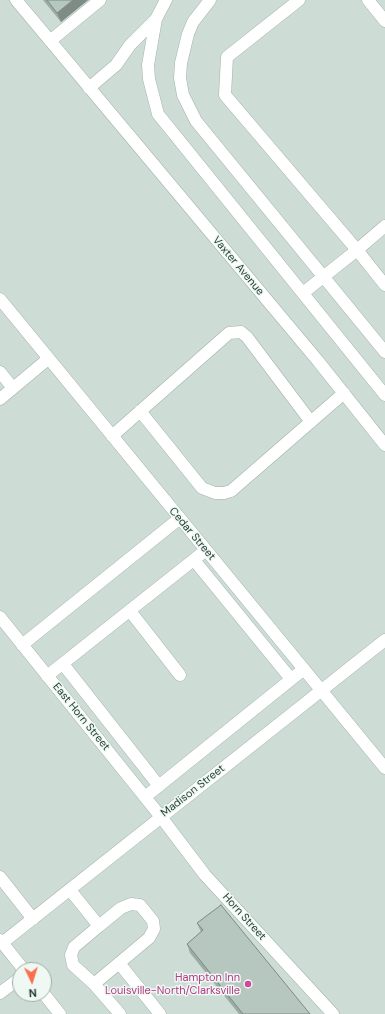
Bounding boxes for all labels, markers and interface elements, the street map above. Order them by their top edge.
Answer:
street label: Vaxter Avenue [209,234,267,298]
street label: Cedar Street [166,505,218,563]
street label: East Horn Street [50,681,112,753]
street label: Madison Street [159,762,227,820]
street label: Horn Street [220,891,268,943]
north arrow [12,962,52,1002]
place label: Hampton Inn Louisville-North/Clarksville [105,971,240,997]
marker: Hampton Inn Louisville-North/Clarksville [243,979,253,989]
text: N [28,986,37,1000]

